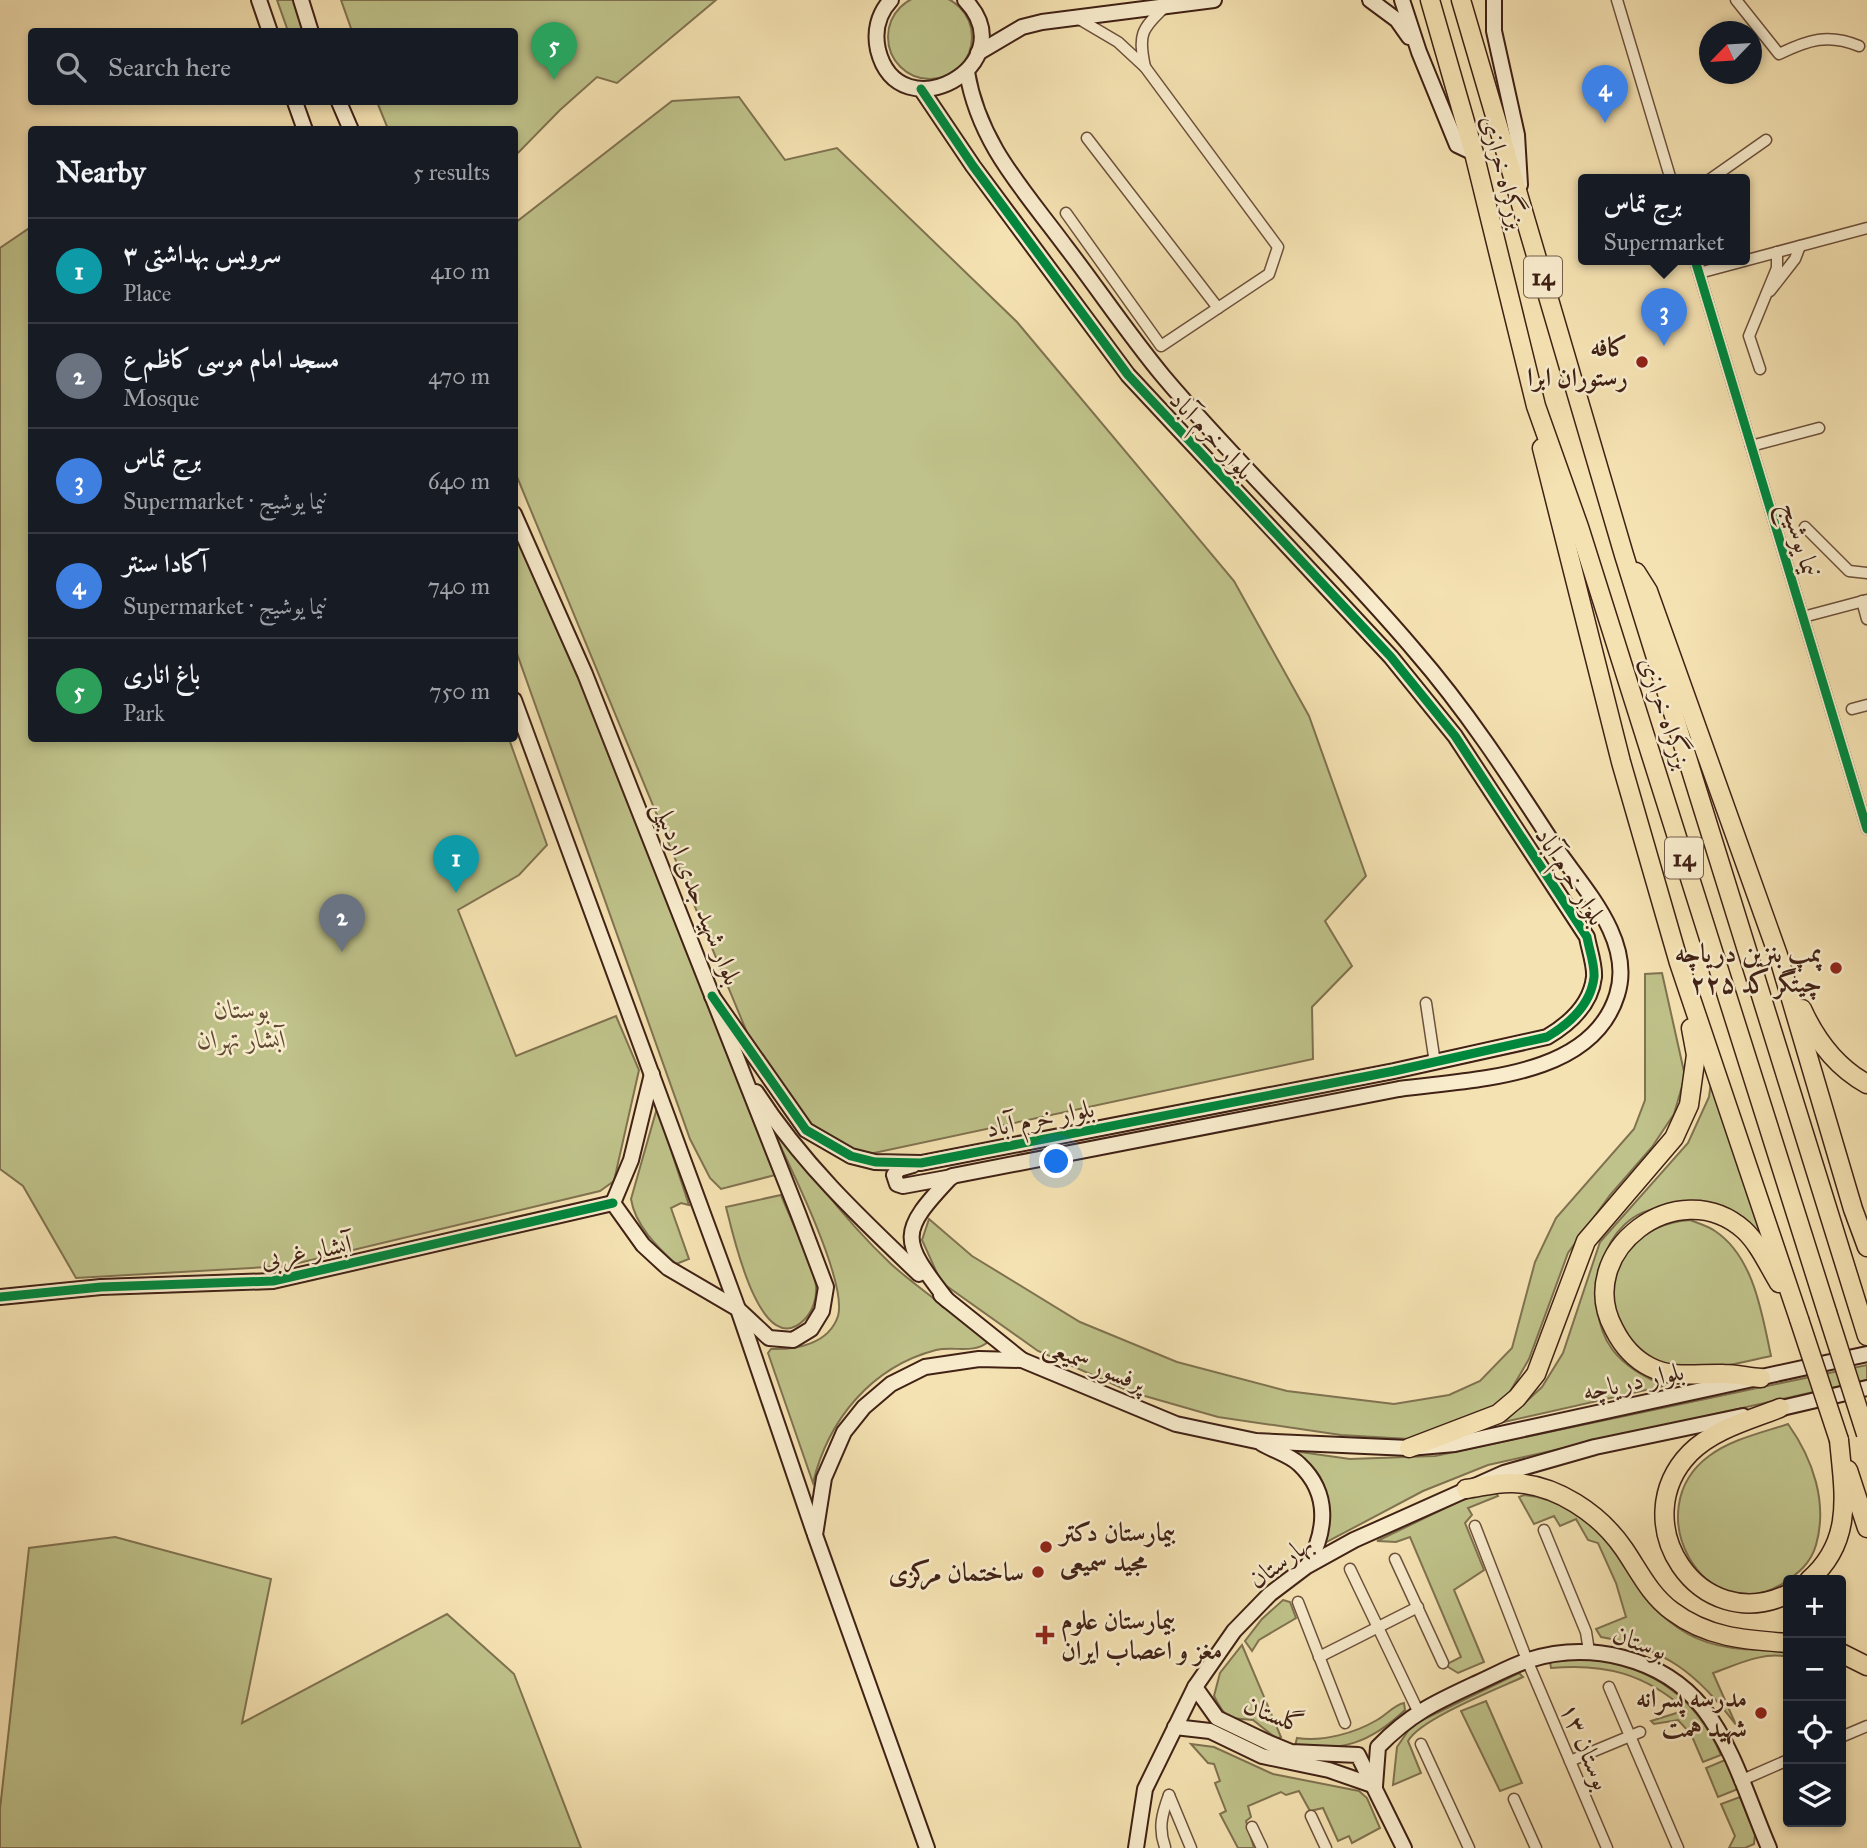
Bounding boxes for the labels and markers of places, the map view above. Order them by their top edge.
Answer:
pin: 5 [531,22,577,80]
pin: 4 [1582,65,1628,123]
pin: 3 [1641,288,1687,346]
place label: کافه رستوران ابرا [1527,331,1628,394]
marker: کافه رستوران ابرا [1634,354,1650,370]
pin: 1 [433,835,479,893]
pin: 2 [319,894,365,952]
place label: پمپ بنزین دریاچه چیتگر کد ۲۲۵ [1675,937,1823,1001]
marker: پمپ بنزین دریاچه چیتگر کد ۲۲۵ [1828,960,1844,976]
place label: بیمارستان دکتر مجید سمیعی [1057,1516,1176,1580]
marker: بیمارستان دکتر مجید سمیعی [1038,1539,1054,1555]
place label: ساختمان مرکزی [889,1556,1024,1591]
marker: ساختمان مرکزی [1030,1564,1046,1580]
place label: بیمارستان علوم مغز و اعصاب ایران [1061,1604,1222,1667]
marker: بیمارستان علوم مغز و اعصاب ایران [1035,1625,1055,1645]
place label: مدرسه پسرانه شهید همت [1636,1682,1747,1745]
marker: مدرسه پسرانه شهید همت [1753,1705,1769,1721]

